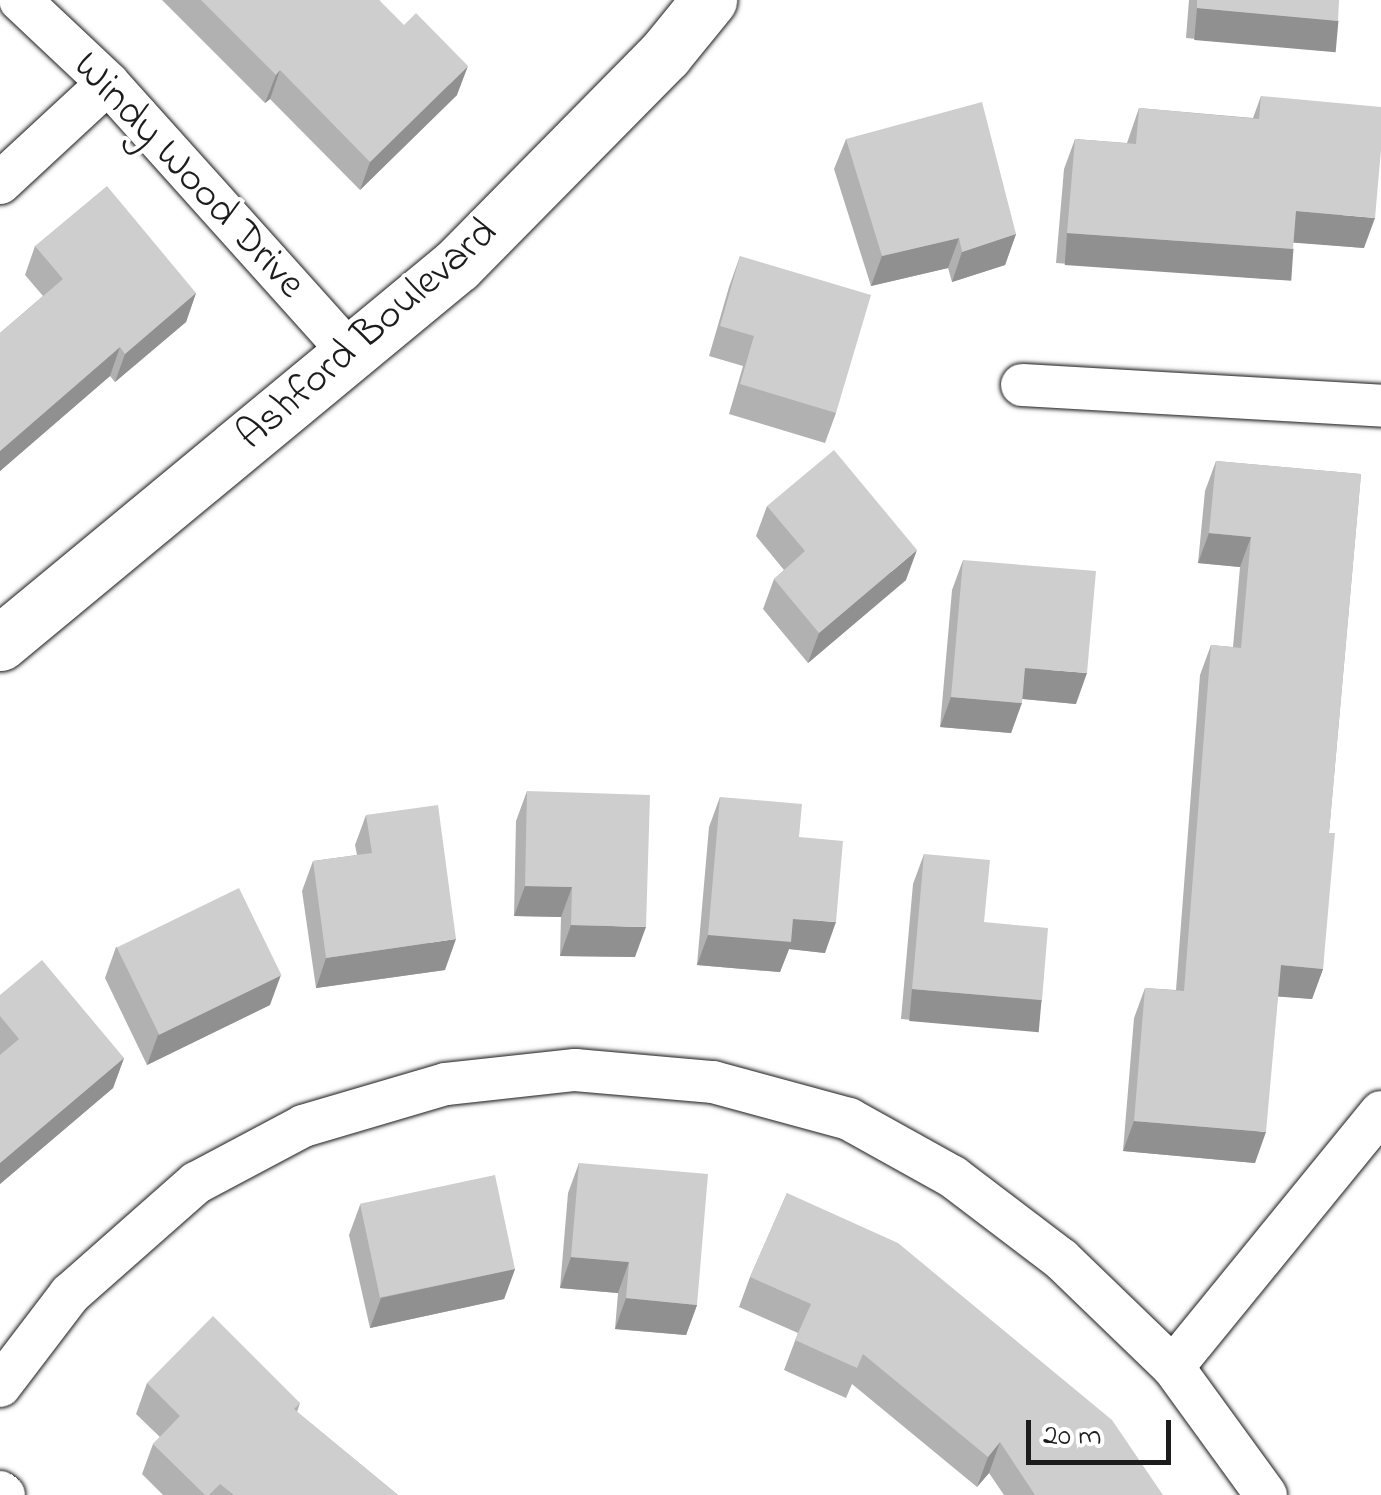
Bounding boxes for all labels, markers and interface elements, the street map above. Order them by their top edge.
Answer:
street label: Windy Wood Drive [61,42,315,310]
street label: Ashford Boulevard [227,208,509,462]
scale bar [1031,1400,1176,1462]
text: 20 m [1043,1415,1102,1459]

